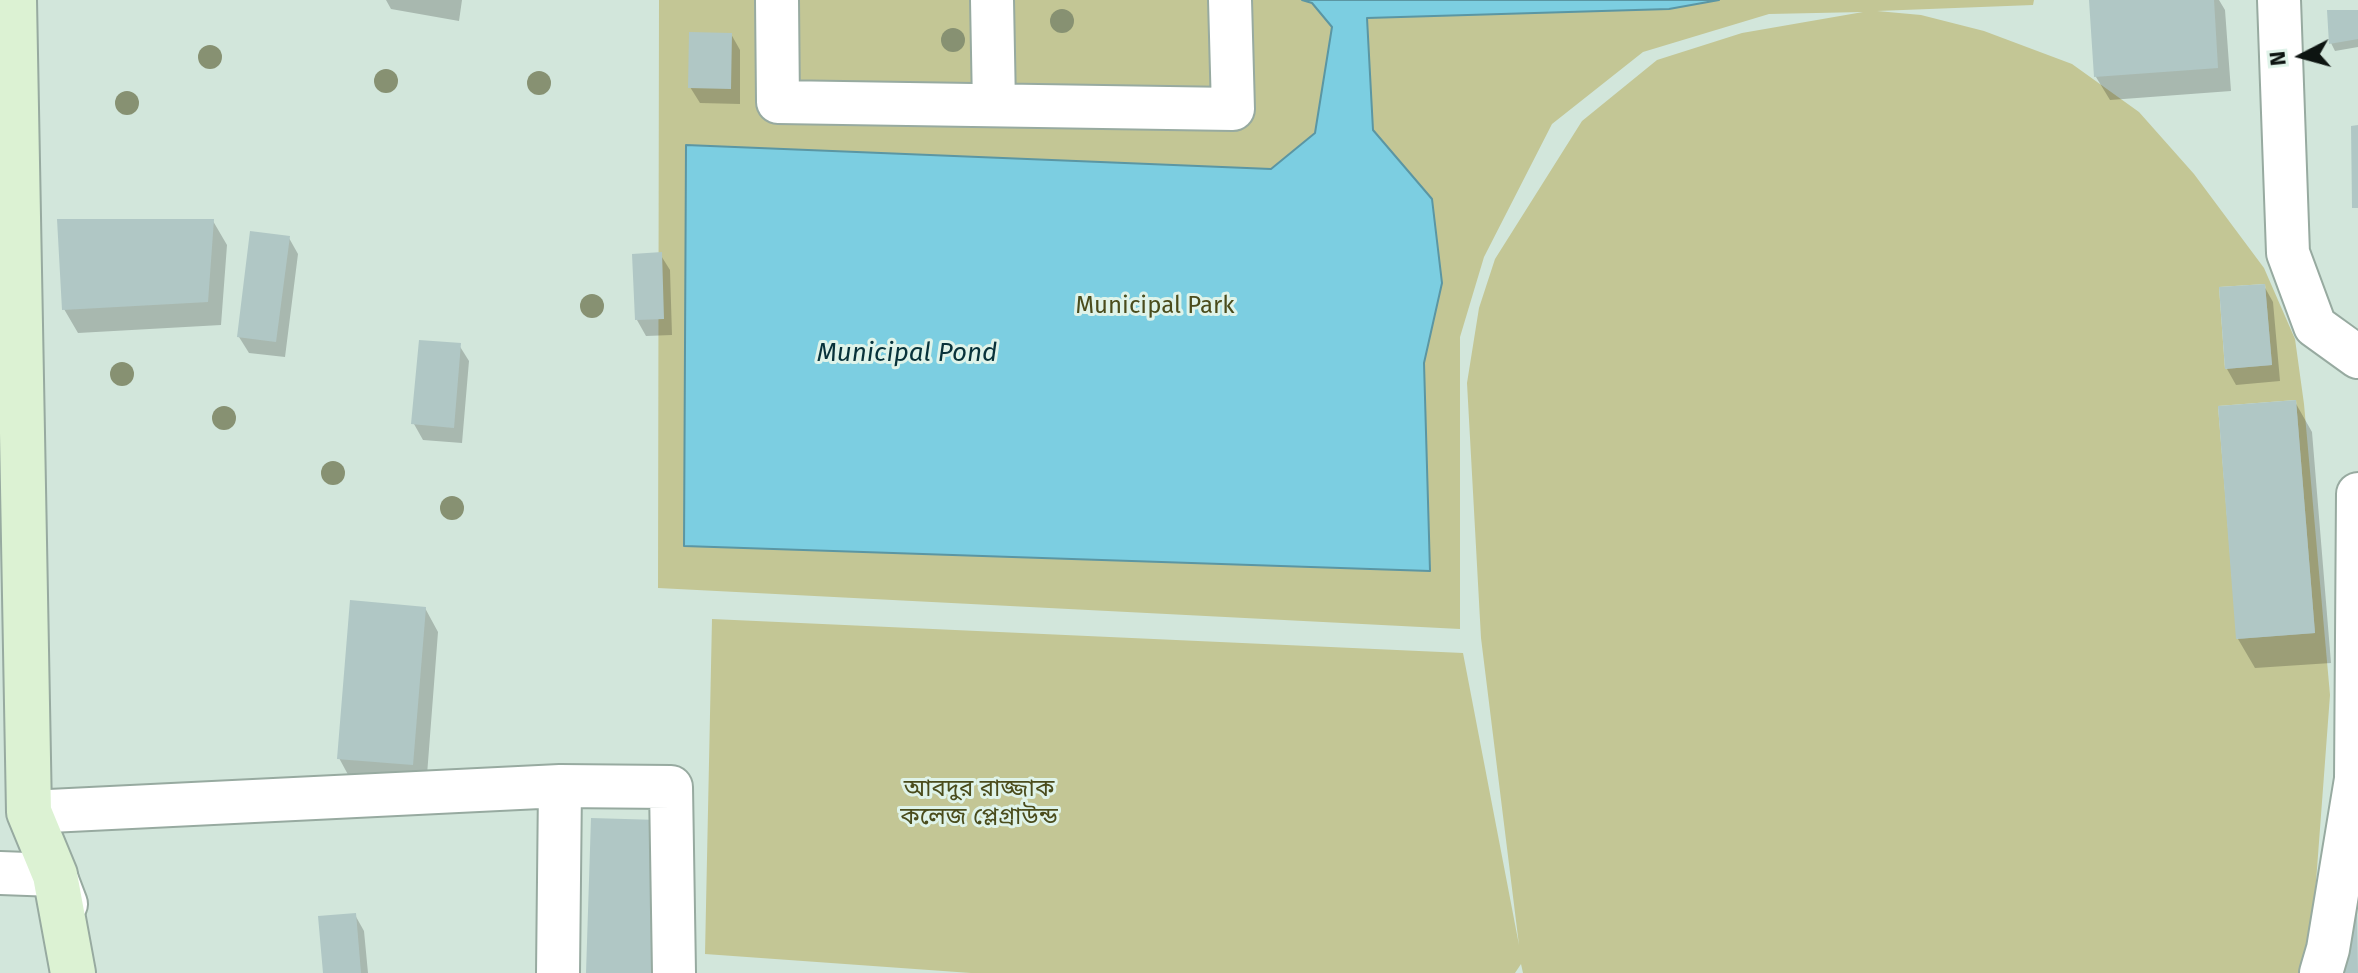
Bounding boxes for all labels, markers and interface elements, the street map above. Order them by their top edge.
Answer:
north arrow [2262,16,2342,96]
text: N [2263,50,2292,67]
park label: Municipal Park [1075,292,1235,320]
water label: Municipal Pond [817,338,997,370]
park label: আবদুর রাজ্জাক কলেজ প্লেগ্রাউন্ড [900,775,1058,831]

